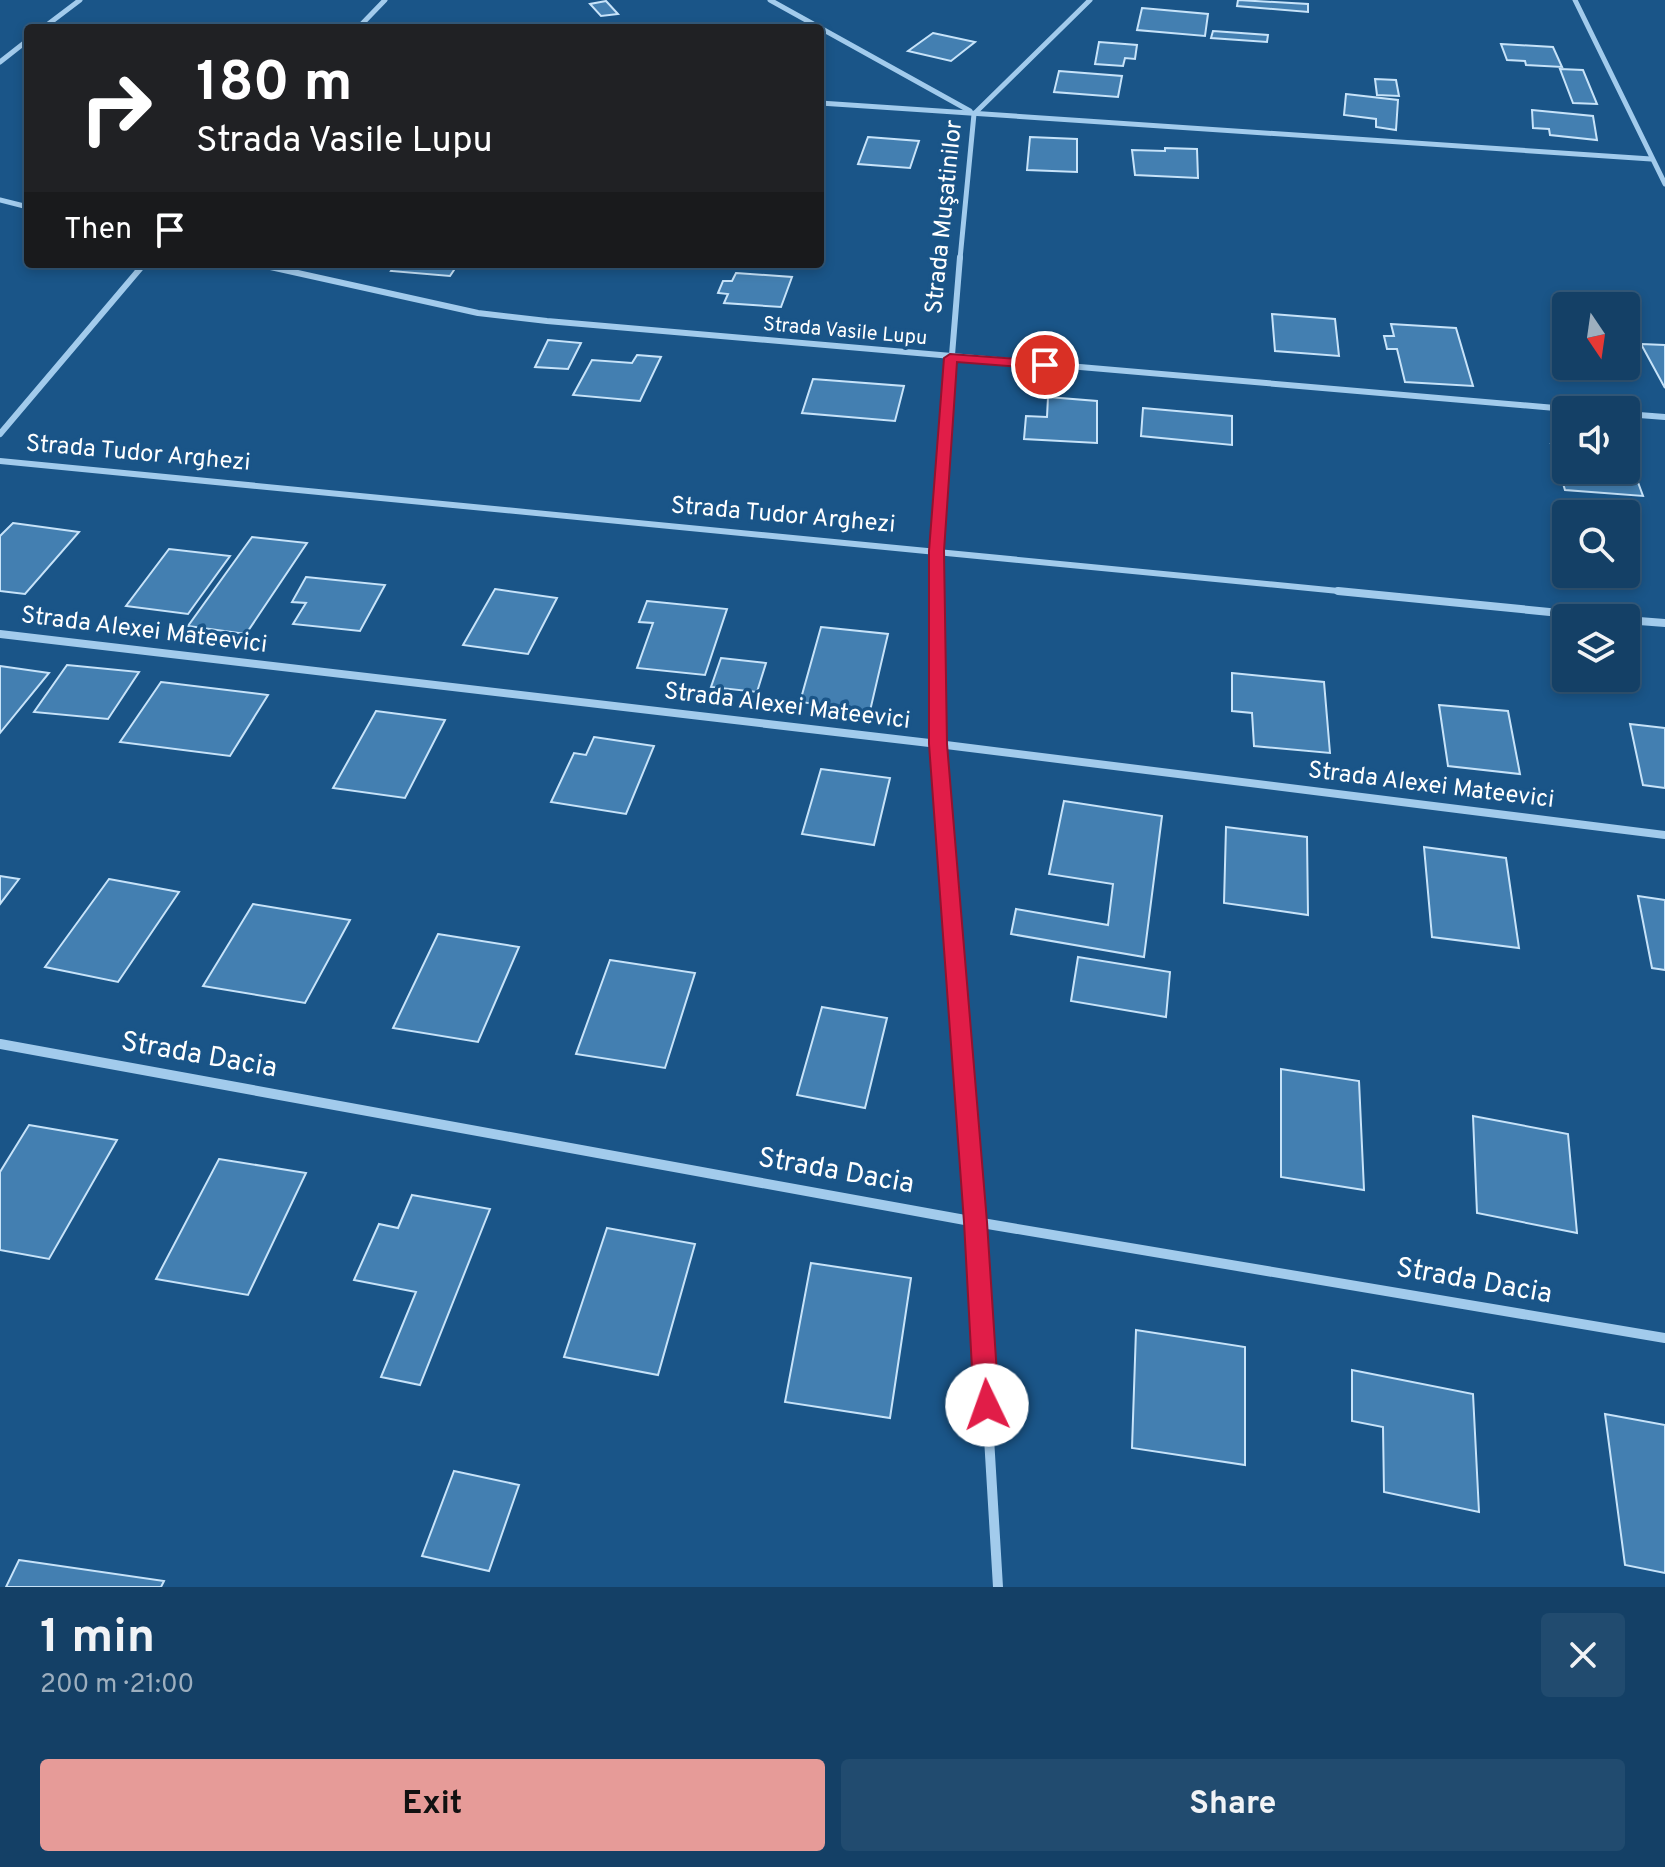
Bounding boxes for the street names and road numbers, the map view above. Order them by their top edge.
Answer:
street label: Strada Muşatinilor [920,118,970,316]
street label: Strada Vasile Lupu [762,312,928,352]
street label: Strada Tudor Arghezi [24,429,252,479]
street label: Strada Tudor Arghezi [669,491,897,541]
street label: Strada Alexei Mateevici [19,601,269,661]
street label: Strada Alexei Mateevici [662,677,912,737]
street label: Strada Alexei Mateevici [1306,756,1556,816]
street label: Strada Dacia [118,1025,280,1087]
street label: Strada Dacia [755,1141,917,1203]
street label: Strada Dacia [1393,1251,1555,1313]

